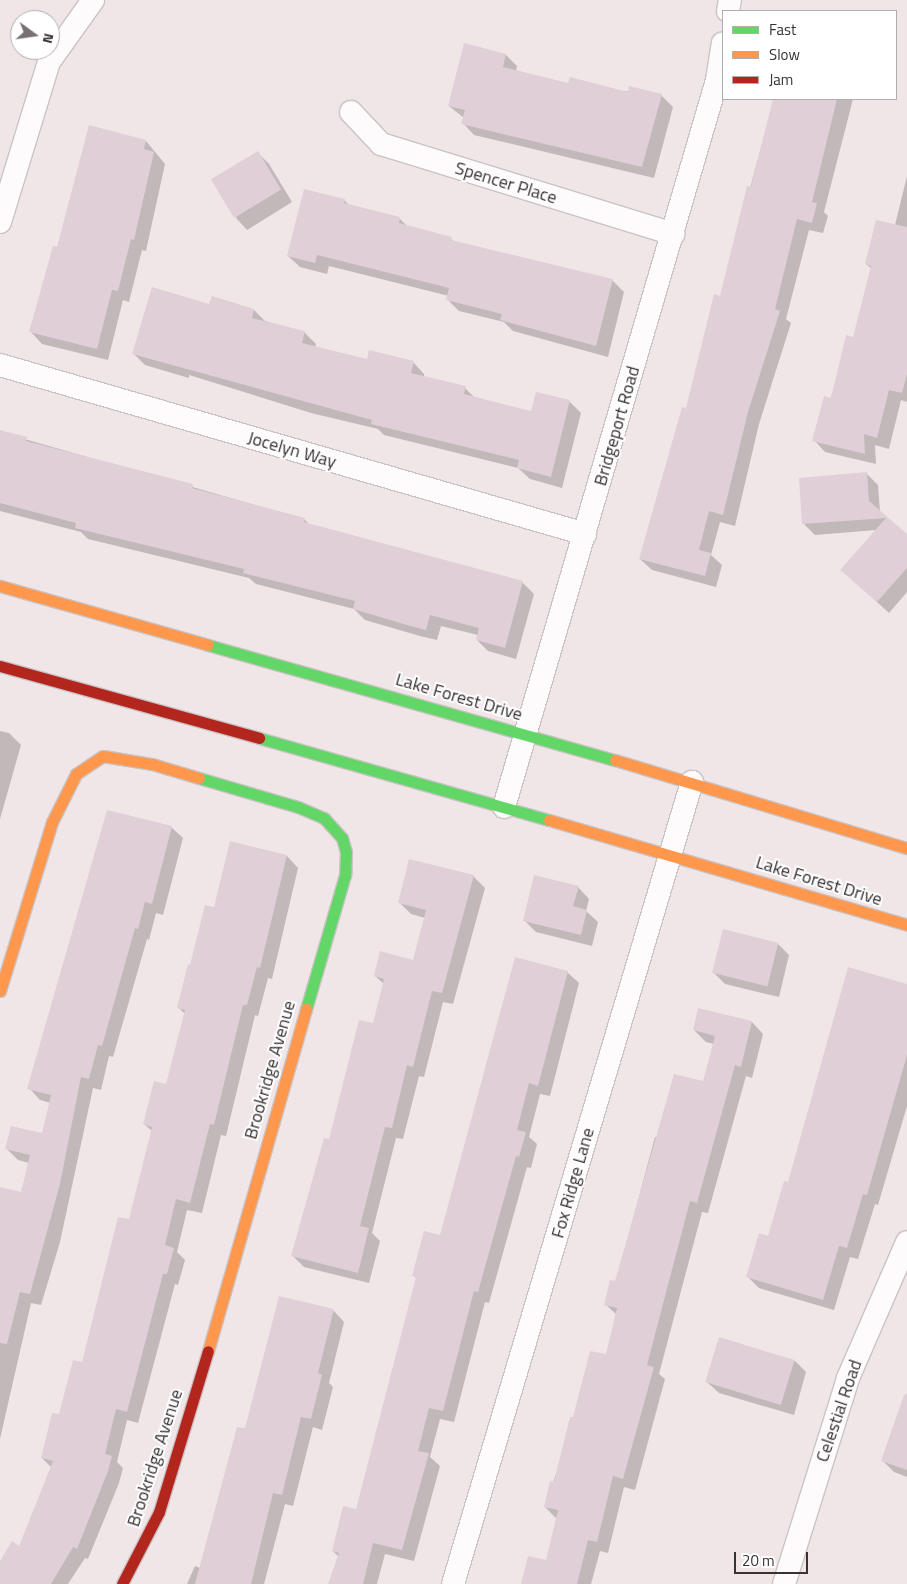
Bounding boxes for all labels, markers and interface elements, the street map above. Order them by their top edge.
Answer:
north arrow [10,10,60,60]
legend [722,10,897,100]
text: Fast [769,18,796,41]
text: N [38,31,60,46]
text: Slow [769,43,800,66]
text: Jam [769,68,793,91]
street label: Spencer Place [452,157,560,209]
street label: Bridgeport Road [590,364,644,488]
street label: Jocelyn Way [245,427,339,473]
street label: Lake Forest Drive [393,669,525,725]
street label: Lake Forest Drive [753,852,885,910]
street label: Brookridge Avenue [240,998,300,1142]
street label: Fox Ridge Lane [547,1125,599,1241]
street label: Celestial Road [811,1357,867,1465]
street label: Brookridge Avenue [123,1387,187,1529]
scale bar [737,1542,811,1574]
text: 20 m [742,1549,775,1572]

